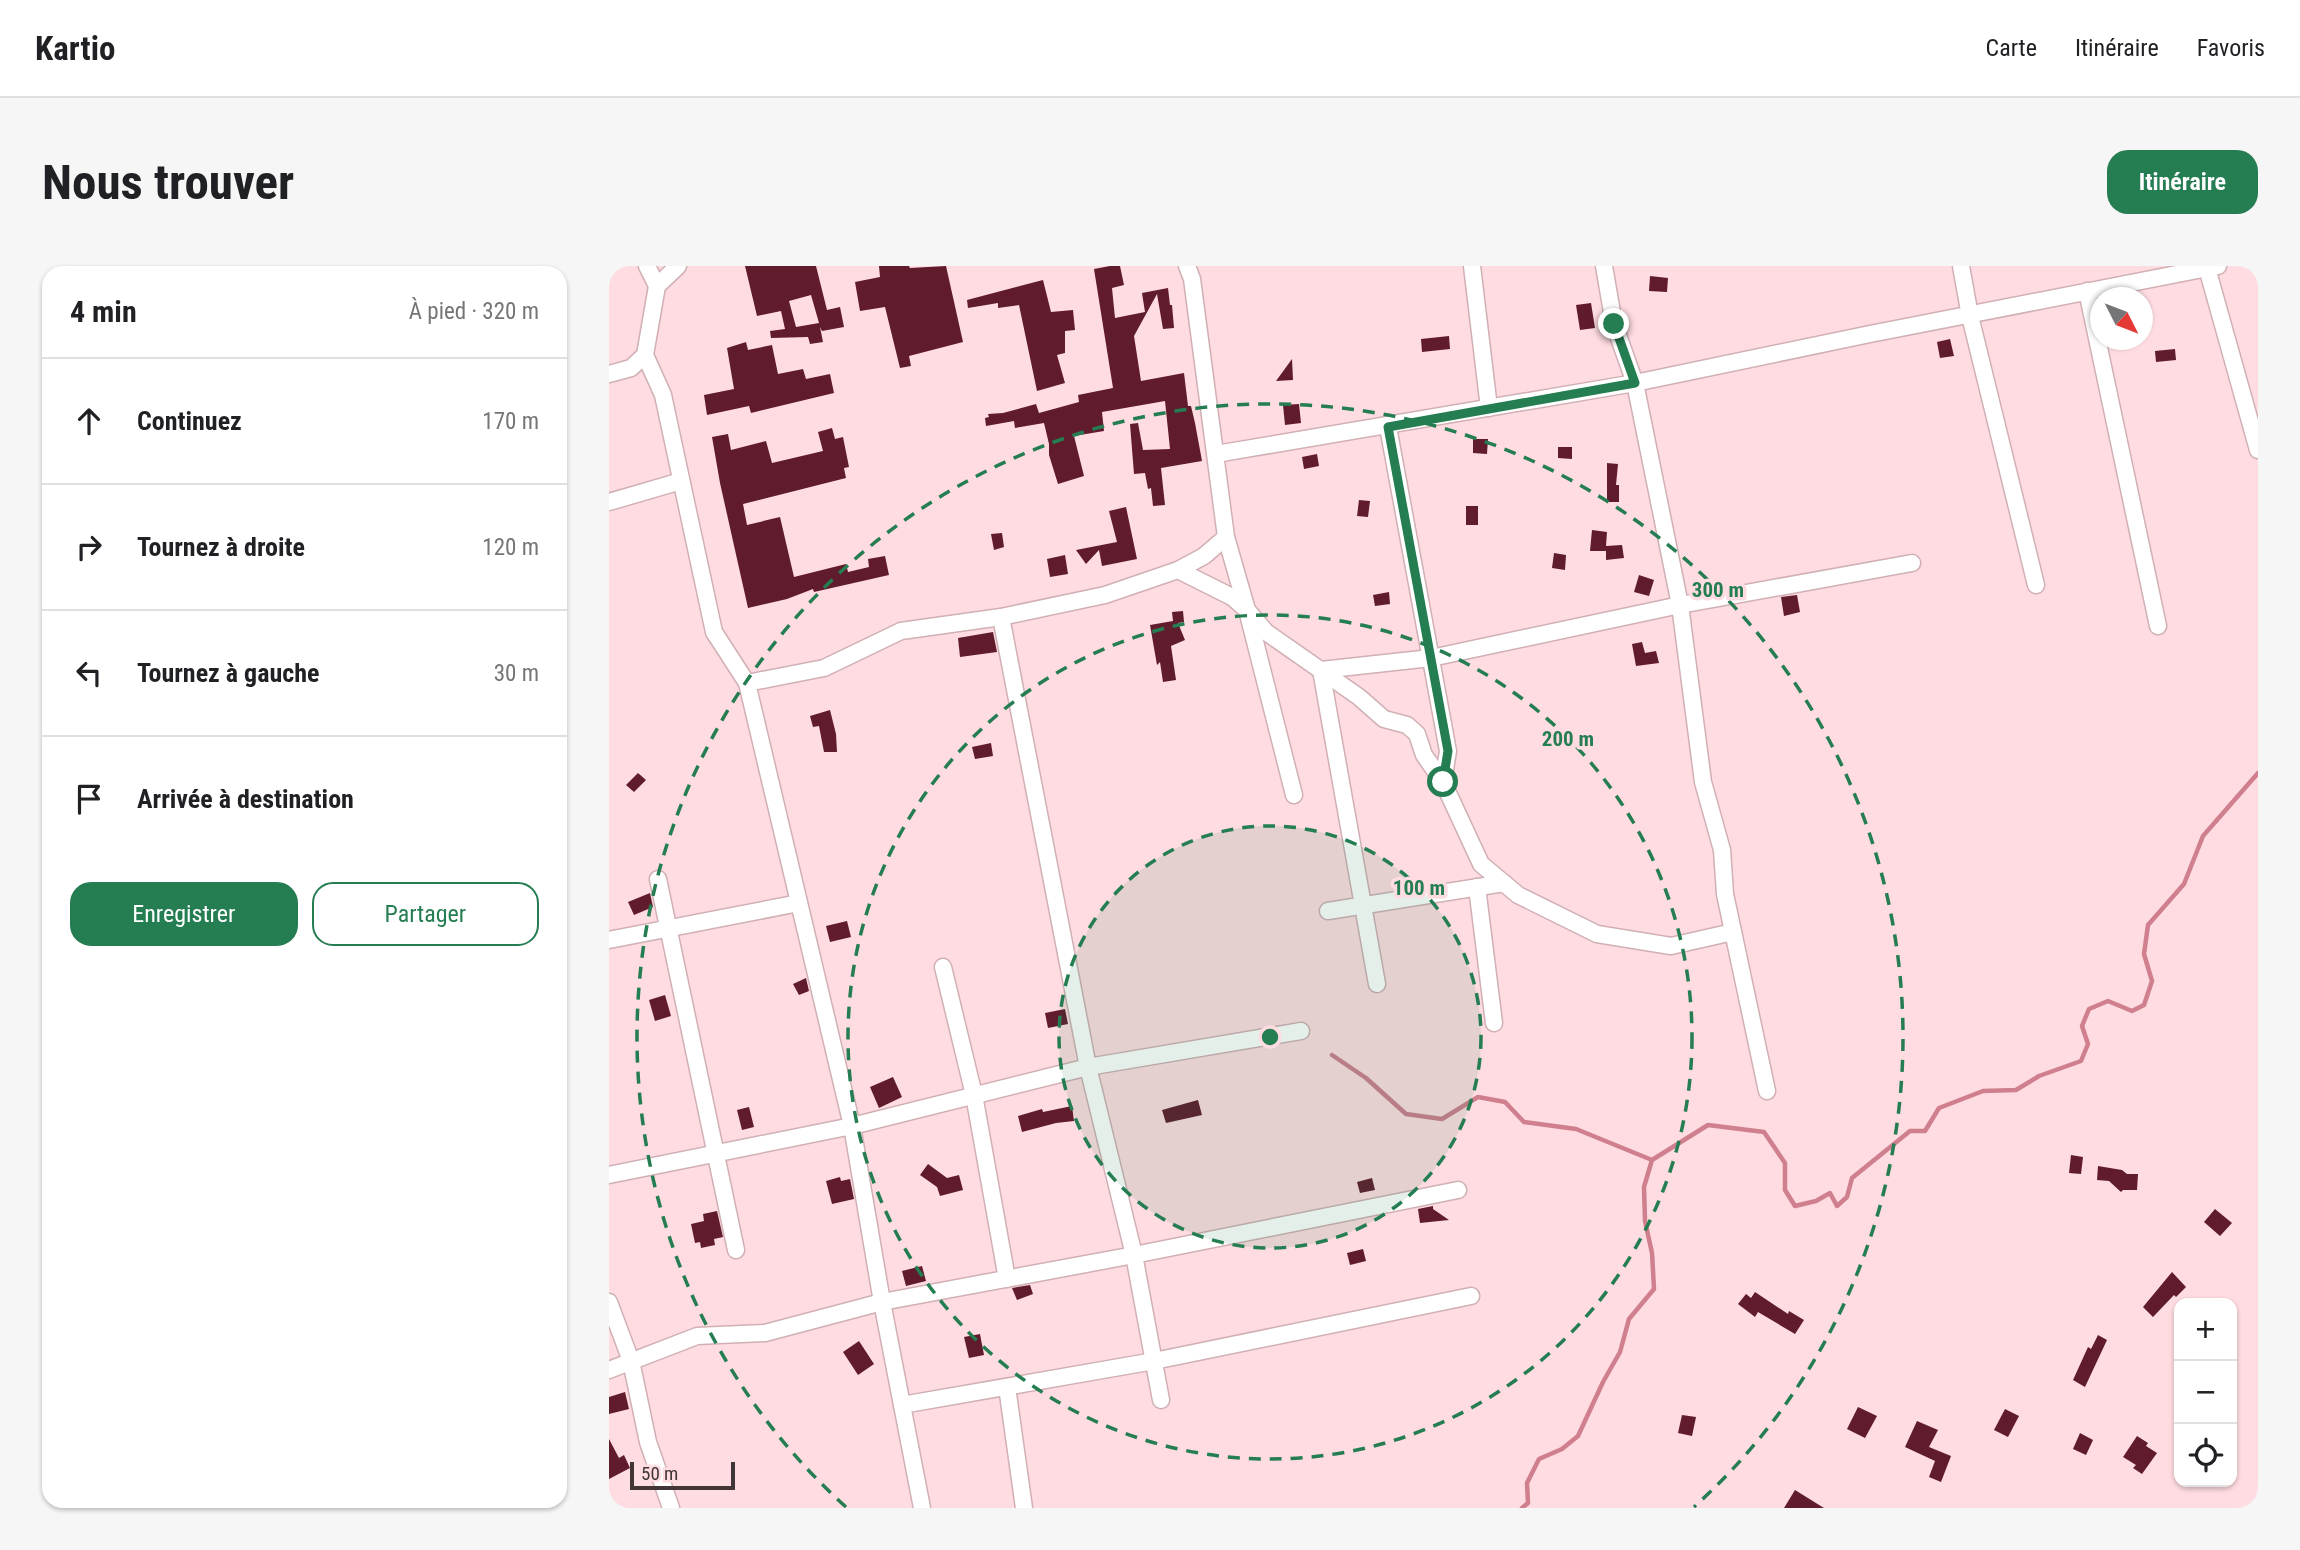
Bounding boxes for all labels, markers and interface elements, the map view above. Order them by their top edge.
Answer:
text: Kartio [35,29,115,68]
text: Carte [1986,34,2037,62]
text: Itinéraire [2075,34,2159,62]
text: Favoris [2197,34,2265,62]
button: Itinéraire [2107,150,2258,214]
text: Nous trouver [42,154,294,211]
north arrow [2090,287,2153,350]
text: 4 min [70,294,137,329]
text: À pied · 320 m [409,298,539,325]
route end [1598,308,1629,339]
icon: ahead [70,402,108,440]
text: Continuez [137,406,242,436]
text: 170 m [482,408,539,435]
icon: right [70,528,108,566]
text: Tournez à droite [137,532,305,562]
text: 120 m [482,534,539,561]
text: 300 m [1692,578,1744,602]
icon: left [70,654,108,692]
text: Tournez à gauche [137,658,319,688]
text: 30 m [494,660,539,687]
text: 200 m [1542,727,1594,751]
route start [1427,766,1458,797]
icon: arrive [70,780,108,818]
text: Arrivée à destination [137,784,354,814]
text: 100 m [1393,876,1445,900]
button: Enregistrer [70,882,298,946]
button: Partager [312,882,539,946]
centre of rings [1258,1025,1282,1049]
map controls [2174,1298,2237,1487]
button: + [2174,1298,2237,1361]
button: − [2174,1361,2237,1424]
button: locate [2174,1424,2237,1487]
scale bar [630,1459,735,1491]
text: 50 m [641,1462,678,1485]

